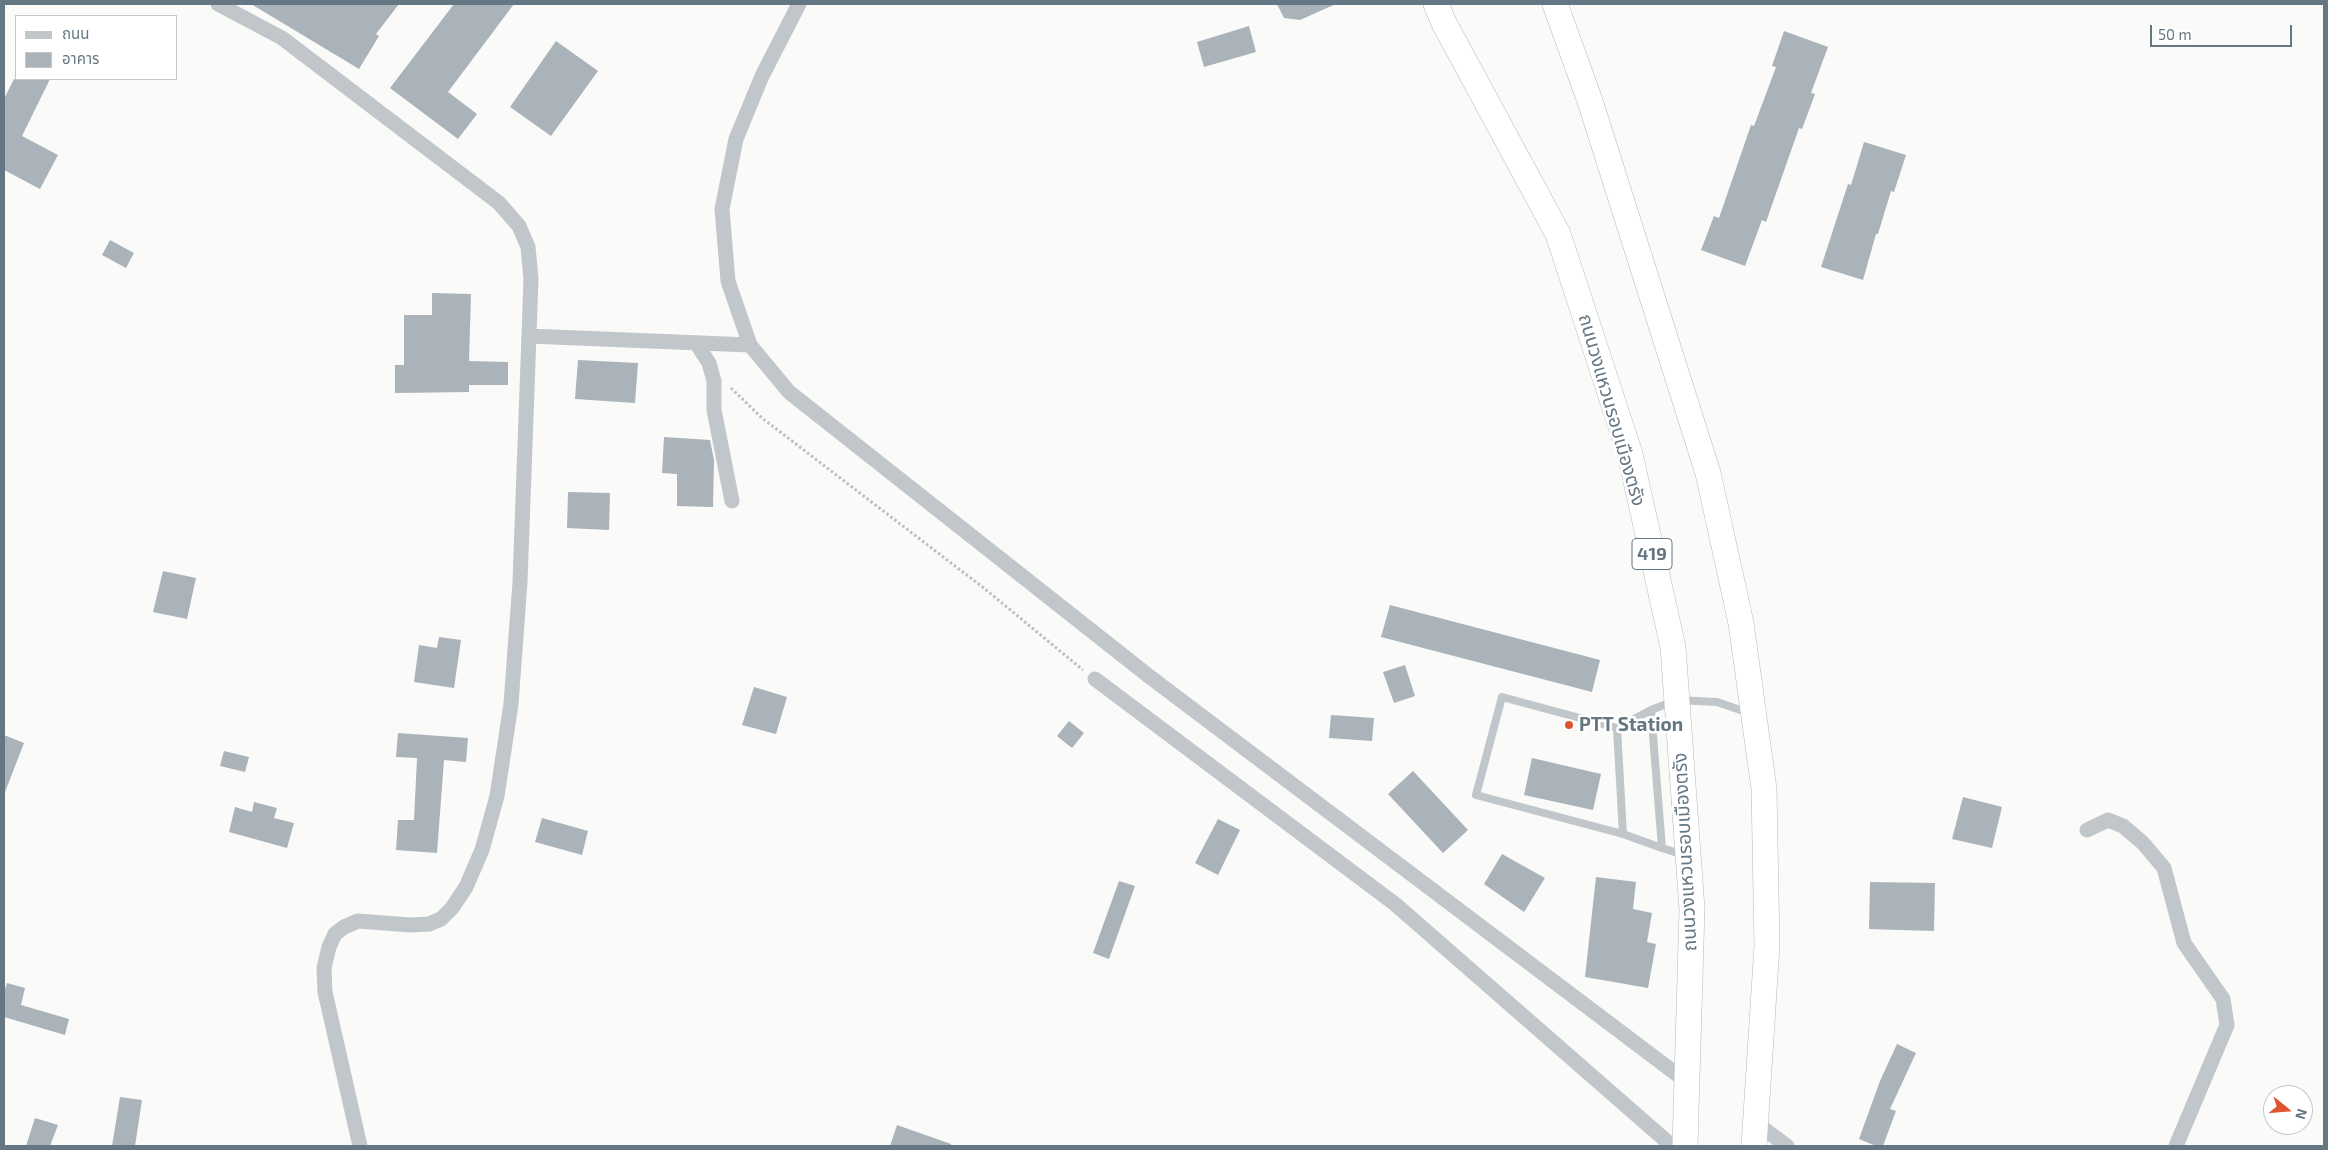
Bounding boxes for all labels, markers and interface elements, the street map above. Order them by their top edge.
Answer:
legend [15,15,178,80]
scale bar [2153,15,2296,47]
text: ถนน [62,24,89,42]
text: 50 m [2158,25,2192,43]
text: อาคาร [62,49,99,67]
street label: ถนนวงแหวนรอบเมืองตรัง [1574,311,1650,509]
road number: 419 [1632,538,1672,570]
place label: PTT Station [1579,714,1683,736]
marker: PTT Station [1563,719,1575,731]
street label: ถนนวงแหวนรอบเมืองตรัง [1668,752,1702,952]
north arrow [2263,1085,2313,1135]
text: N [2292,1107,2311,1122]

